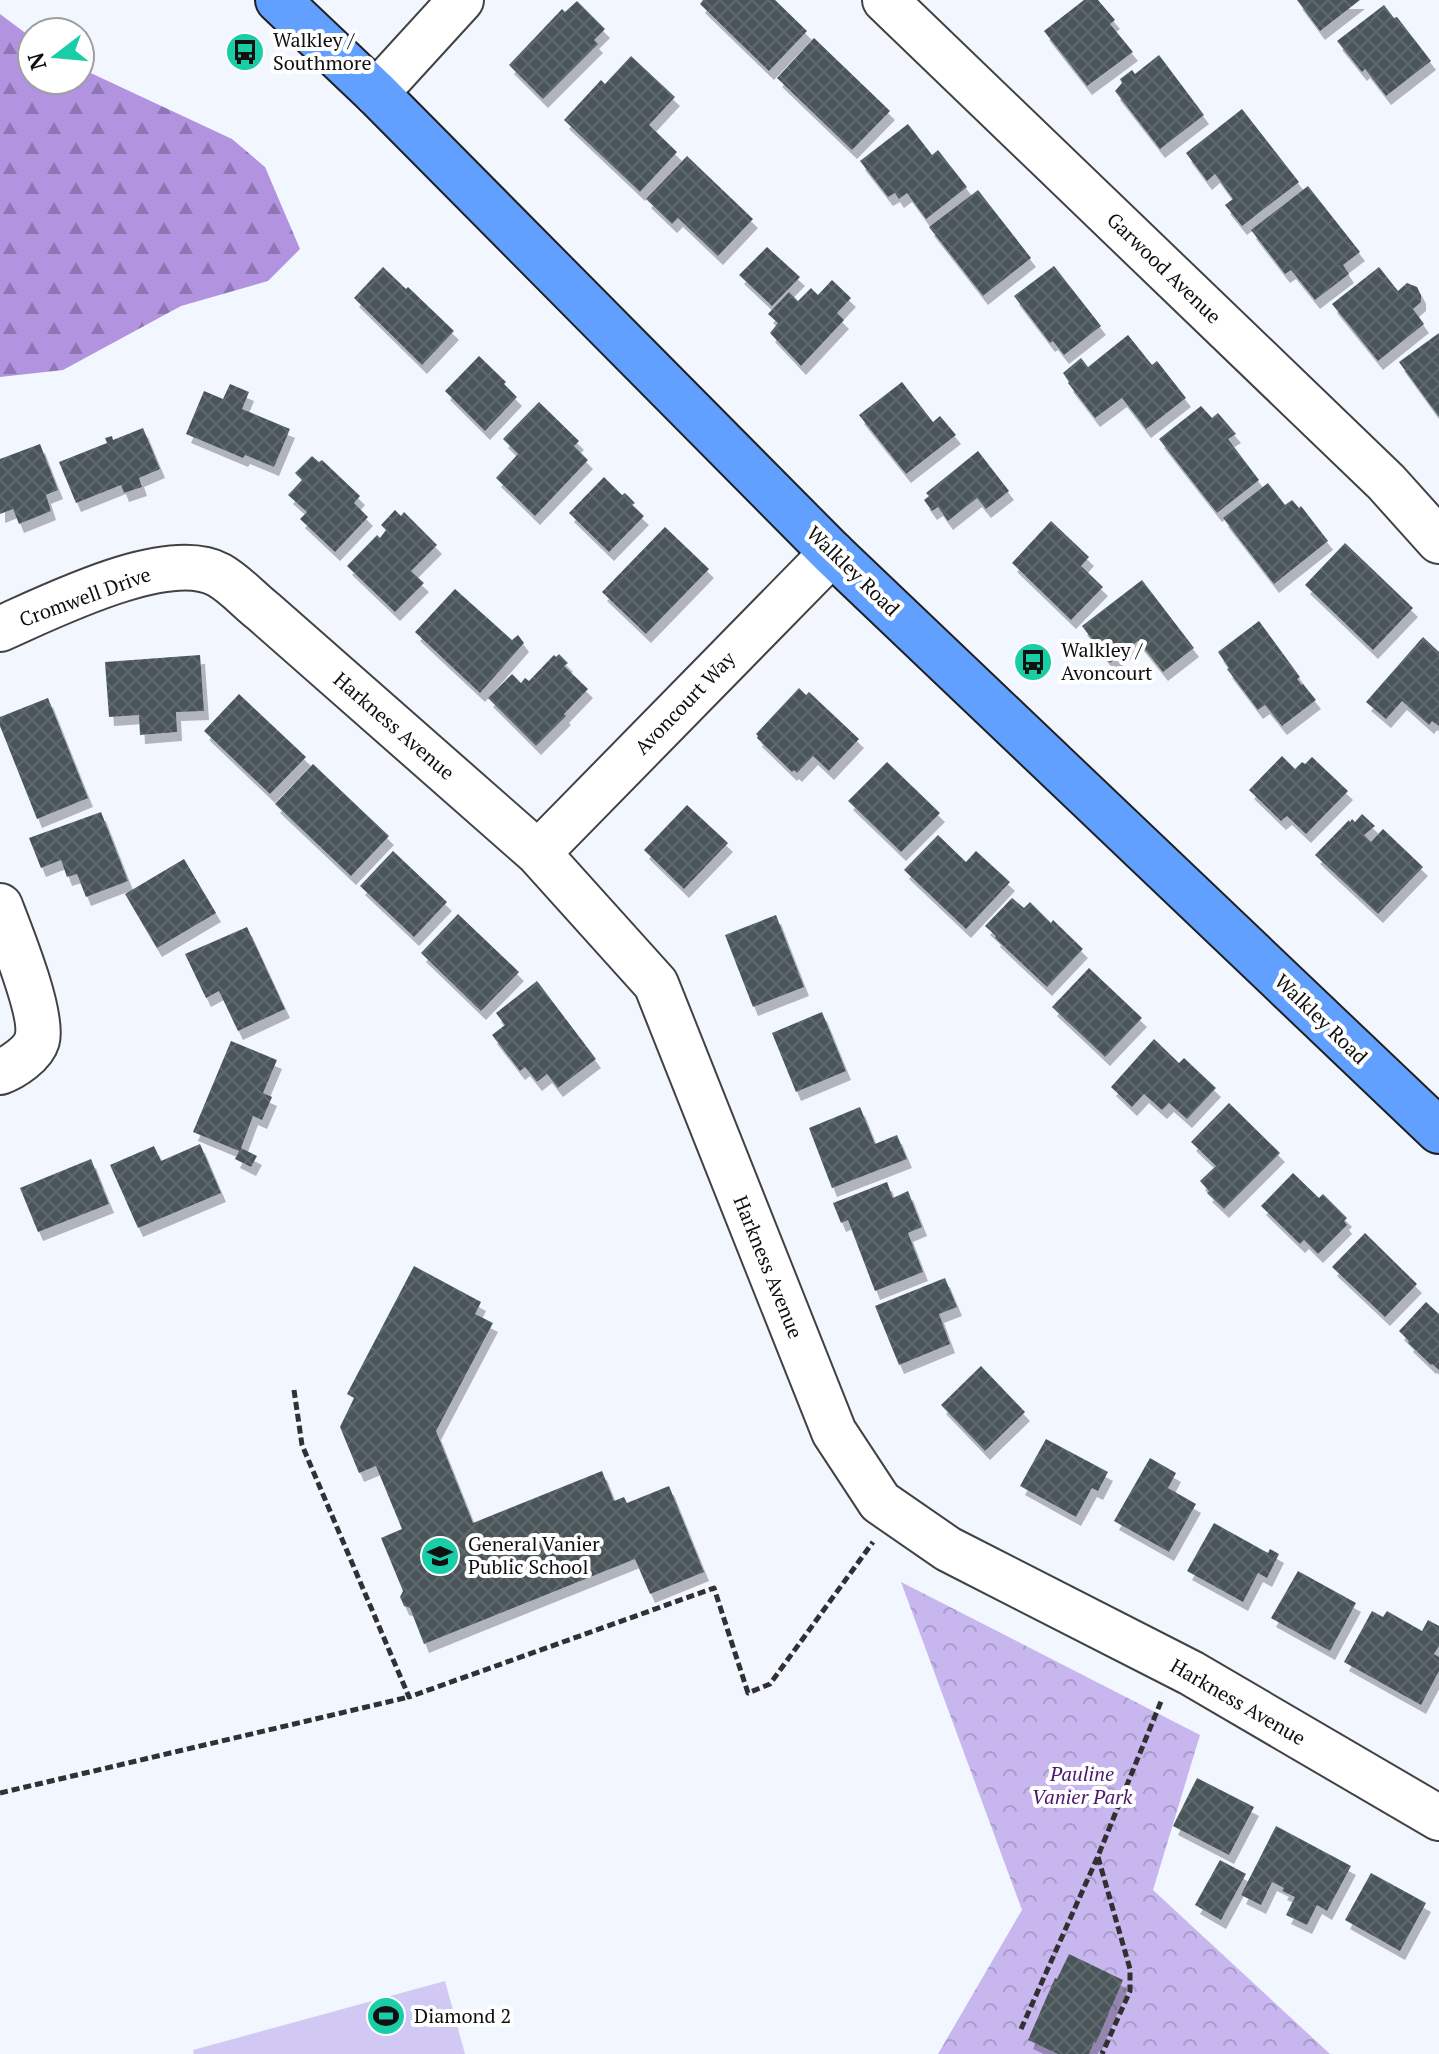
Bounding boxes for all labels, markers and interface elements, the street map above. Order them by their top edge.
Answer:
north arrow [16,16,96,96]
place label: Walkley / Southmore [273,26,371,76]
bus stop icon: Walkley / Southmore [224,31,266,73]
text: N [20,49,53,74]
street label: Garwood Avenue [1101,206,1227,329]
street label: Walkley Road [801,520,906,622]
street label: Cromwell Drive [15,560,154,633]
place label: Walkley / Avoncourt [1061,636,1153,686]
bus stop icon: Walkley / Avoncourt [1012,641,1054,683]
street label: Avoncourt Way [628,644,742,760]
street label: Harkness Avenue [328,666,461,786]
street label: Walkley Road [1269,968,1374,1070]
street label: Harkness Avenue [727,1191,809,1342]
place label: General Vanier Public School [468,1530,600,1580]
school or university icon: General Vanier Public School [419,1535,461,1577]
street label: Harkness Avenue [1166,1652,1311,1751]
park label: Pauline Vanier Park [1032,1760,1133,1810]
sports icon: Diamond 2 [365,1995,407,2037]
place label: Diamond 2 [414,2002,511,2029]

